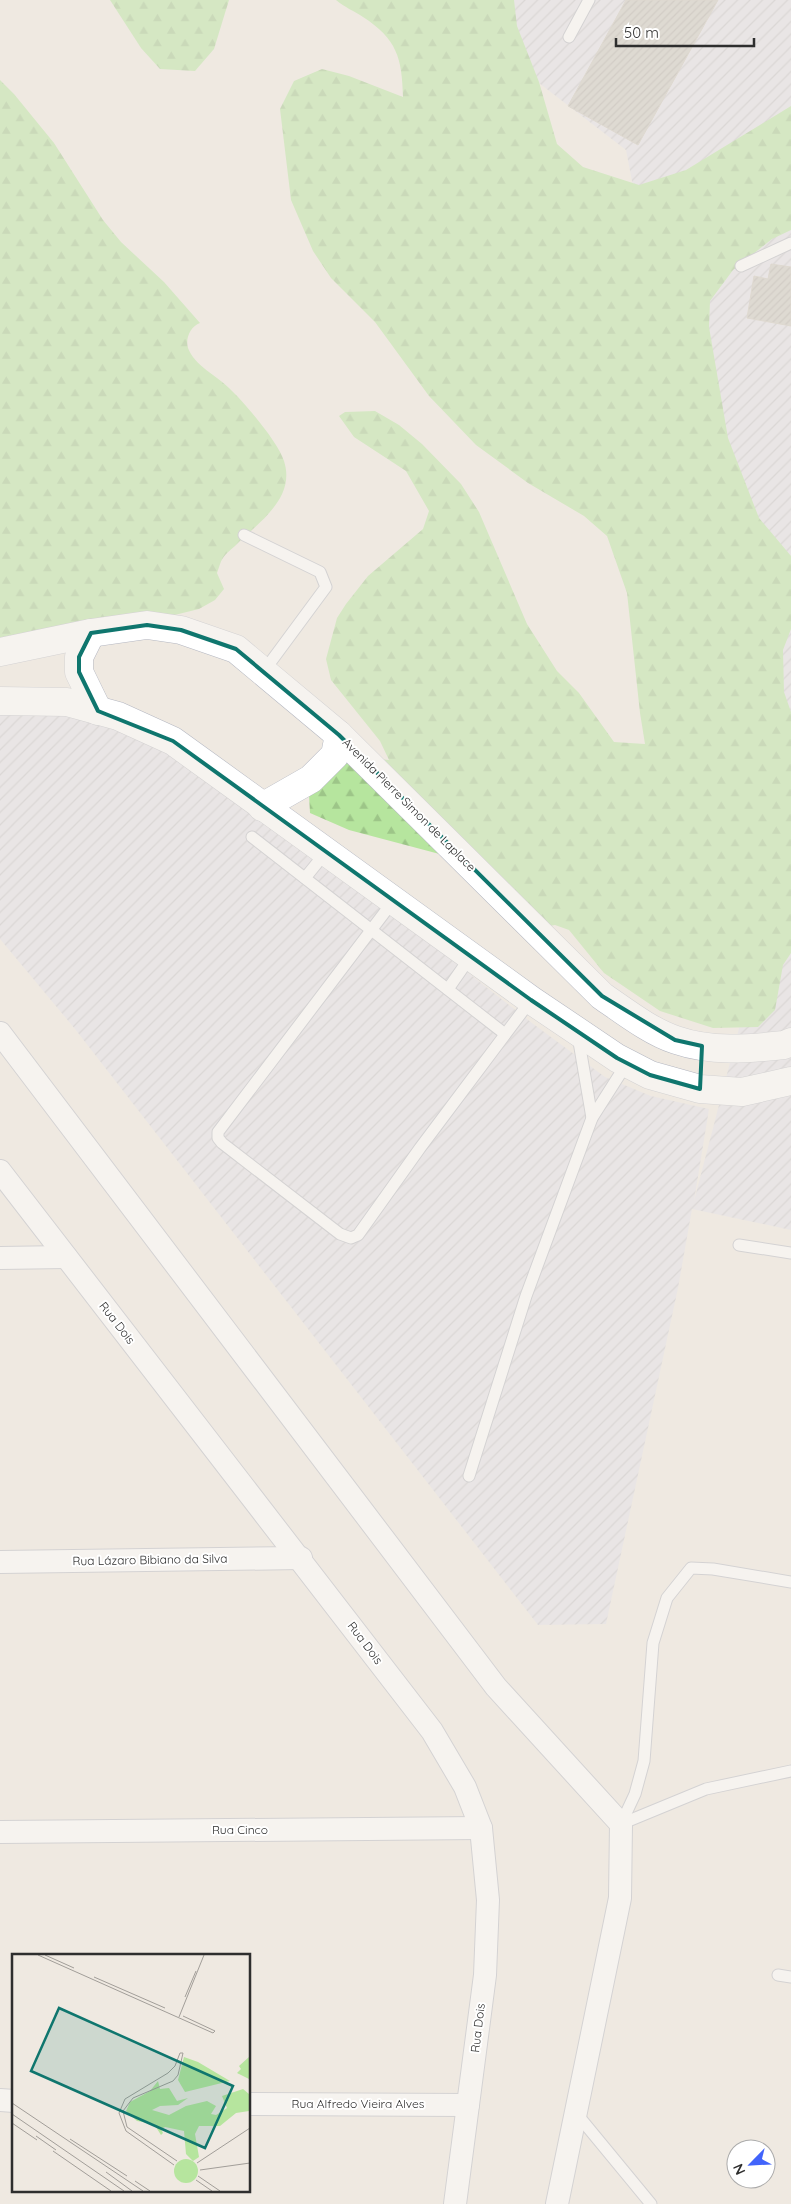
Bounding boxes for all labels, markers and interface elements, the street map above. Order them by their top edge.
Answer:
scale bar [616,15,754,47]
text: 50 m [624,23,659,42]
street label: Avenida Pierre Simon de Laplace [340,735,479,875]
street label: Rua Dois [96,1299,139,1347]
street label: Rua Lázaro Bibiano da Silva [72,1551,228,1568]
street label: Rua Dois [345,1618,386,1667]
street label: Rua Cinco [212,1822,268,1837]
inset map [12,1954,250,2192]
street label: Rua Dois [467,2002,488,2053]
street label: Rua Alfredo Vieira Alves [292,2096,425,2111]
north arrow [726,2139,776,2189]
text: N [729,2161,749,2178]

